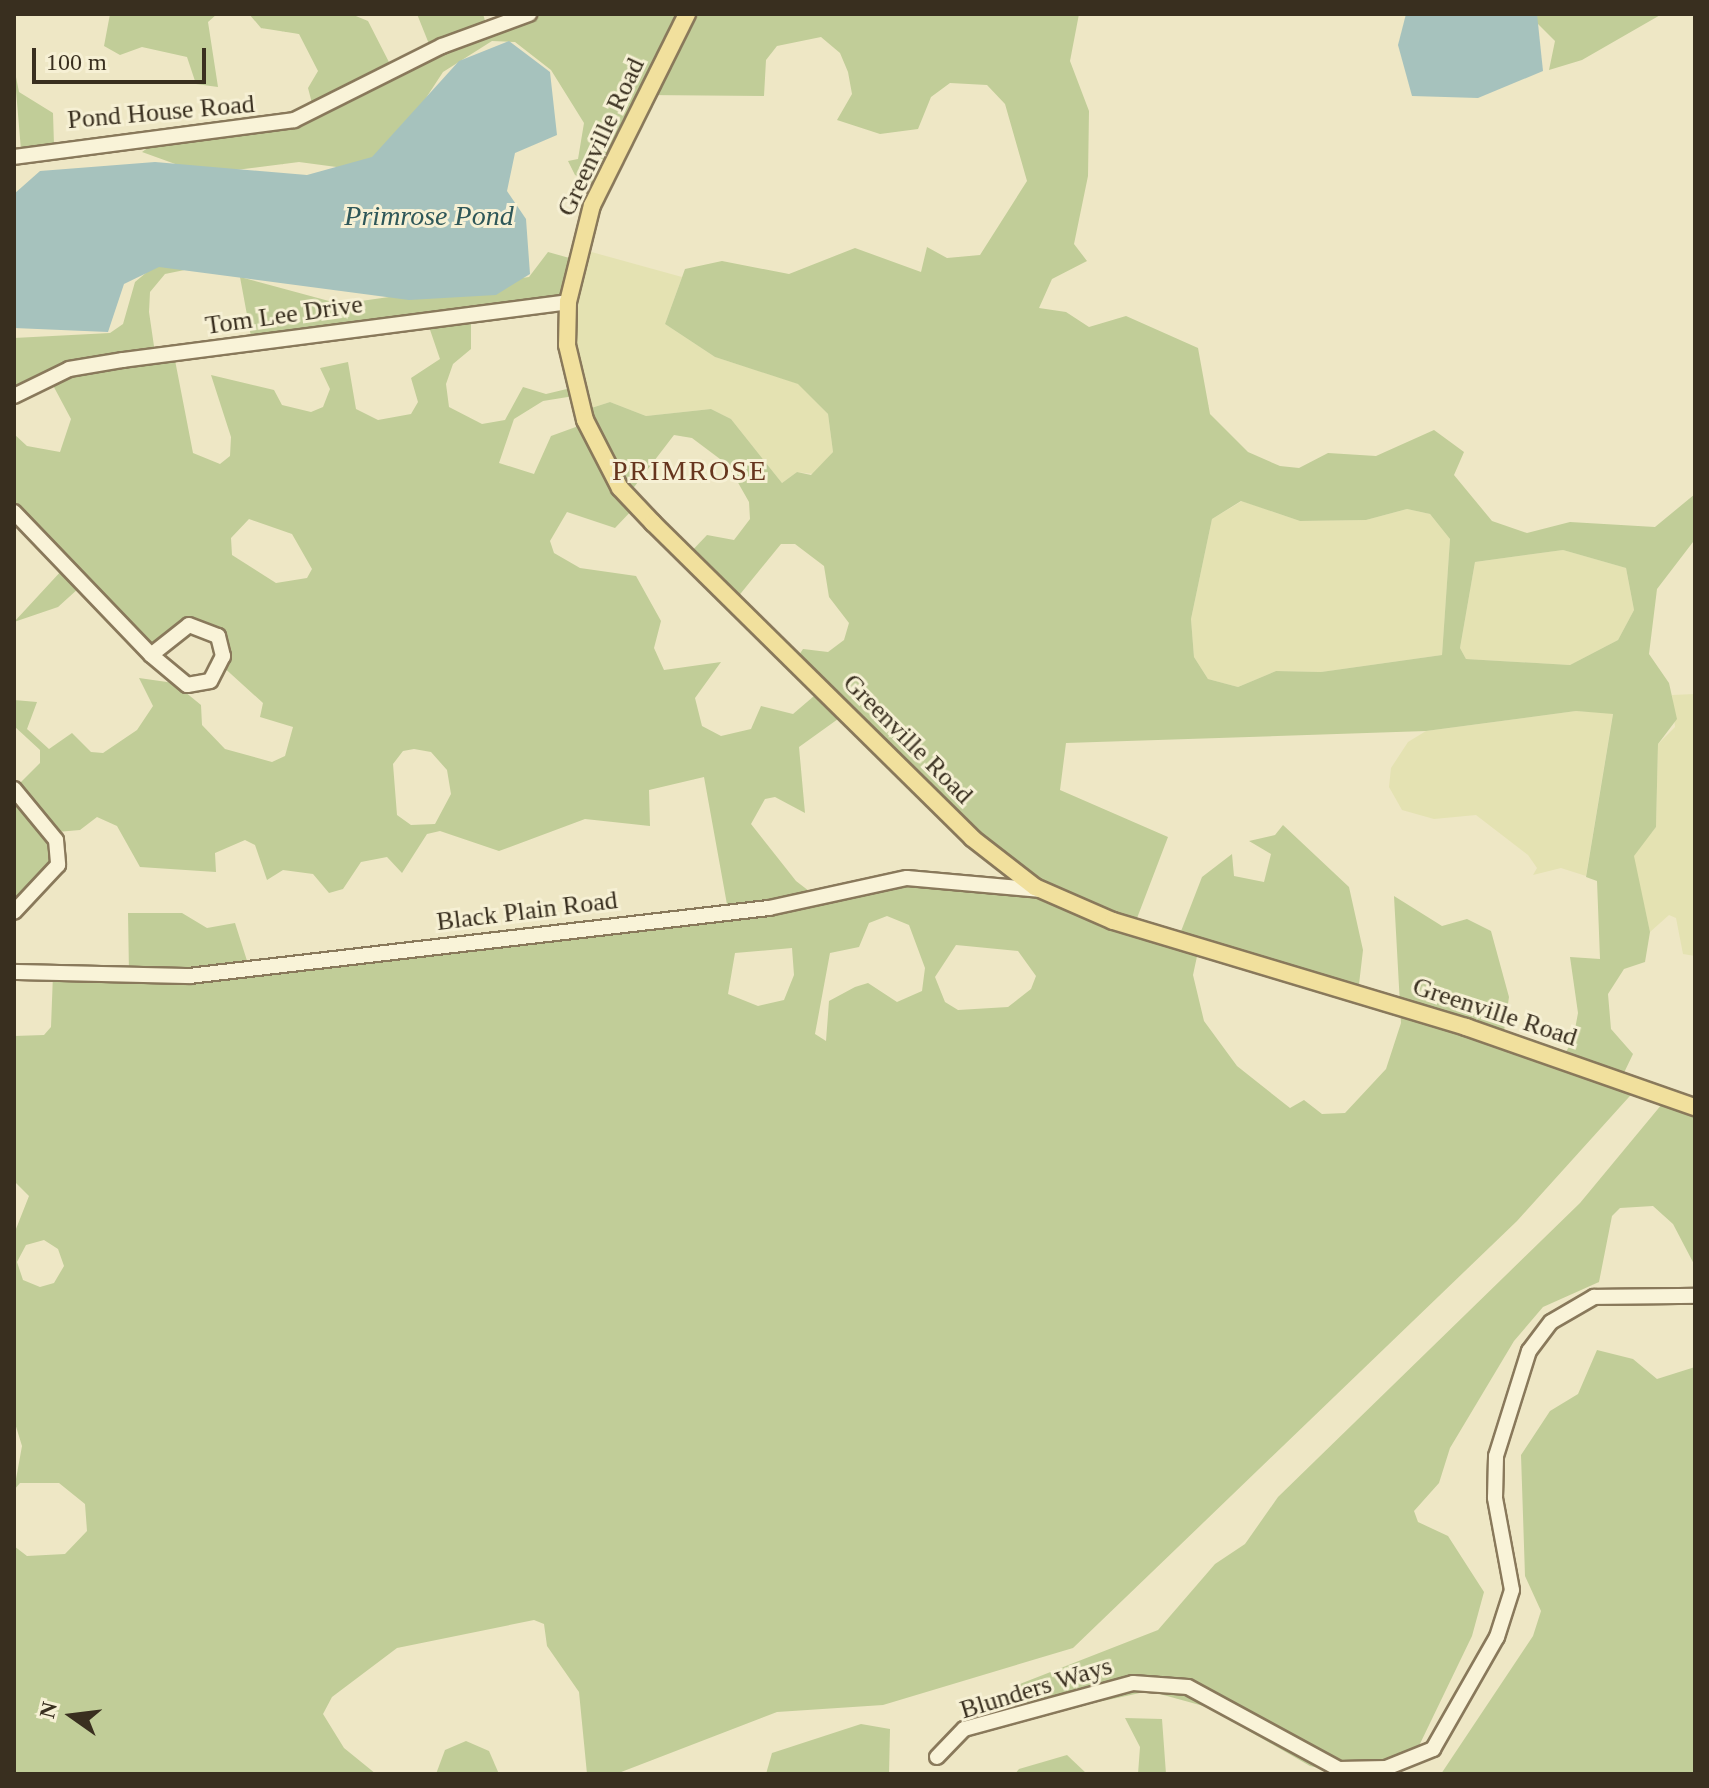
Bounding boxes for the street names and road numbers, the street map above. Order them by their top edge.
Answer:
street label: Greenville Road [551,53,651,221]
street label: Pond House Road [66,88,256,136]
street label: Tom Lee Drive [203,289,365,341]
street label: Greenville Road [836,667,980,811]
street label: Black Plain Road [435,884,619,938]
street label: Greenville Road [1409,971,1581,1053]
street label: Blunders Ways [956,1650,1116,1726]

